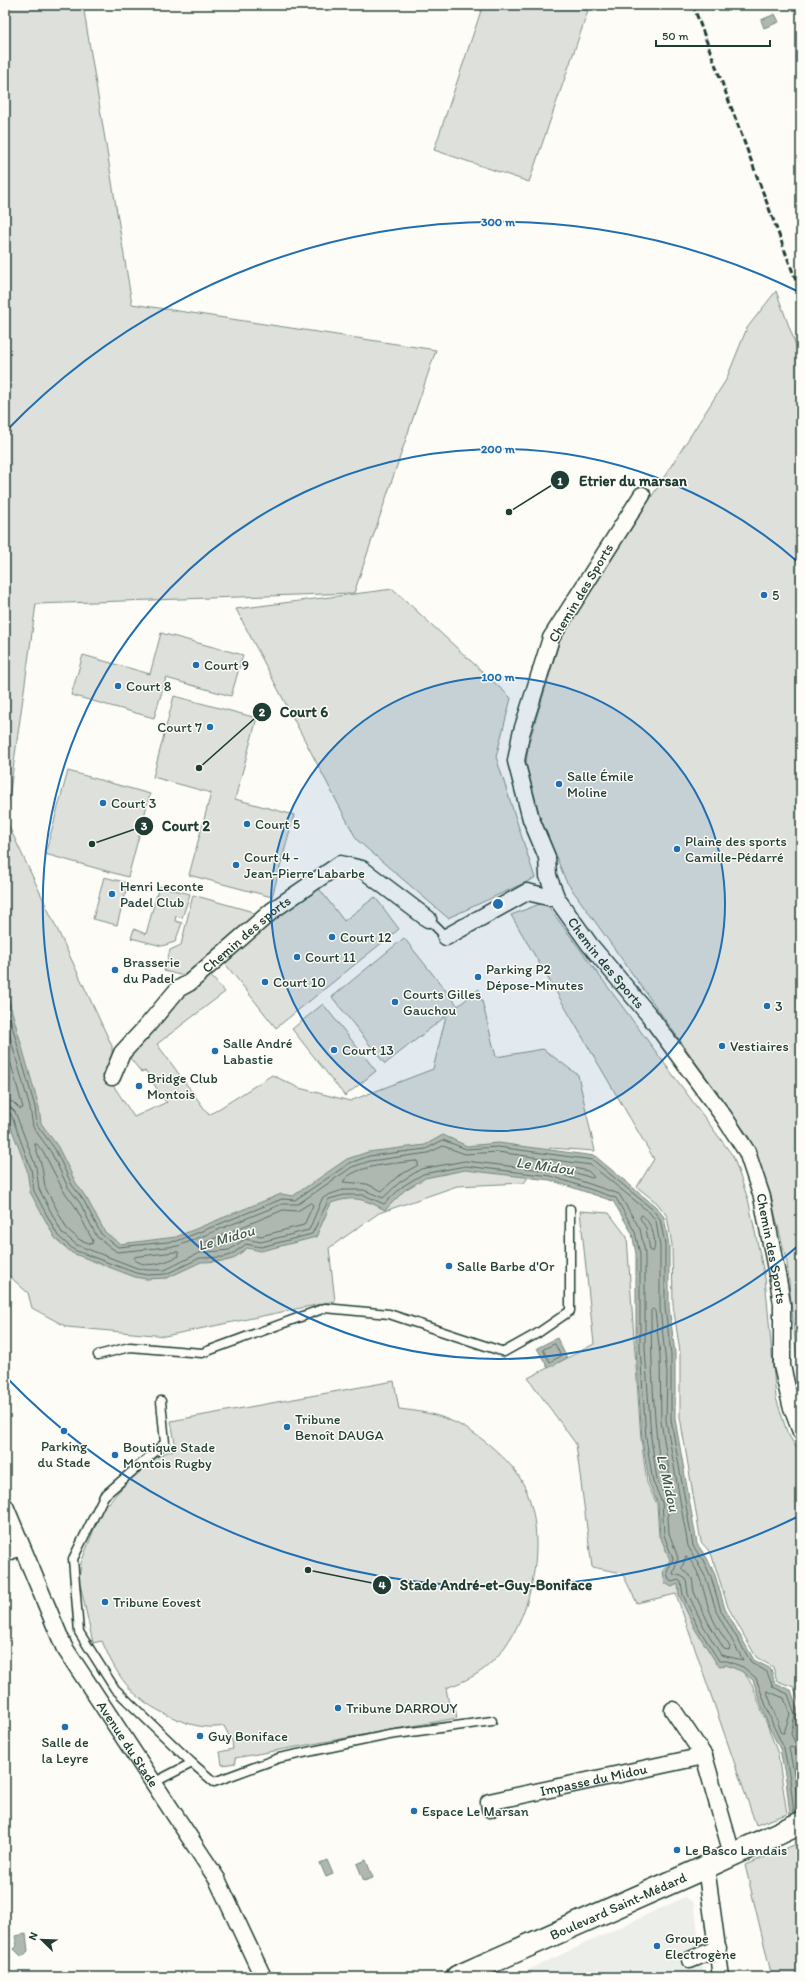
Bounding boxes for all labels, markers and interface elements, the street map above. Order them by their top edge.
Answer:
scale bar [656,22,770,48]
text: 50 m [662,29,688,43]
text: 300 m [481,215,516,229]
text: 200 m [481,442,516,456]
callout: Etrier du marsan [550,467,695,494]
text: Etrier du marsan [579,472,688,490]
text: 1 [557,474,563,488]
street label: Chemin des Sports [545,540,617,646]
place label: 5 [772,587,779,604]
marker: 5 [759,590,769,600]
place label: Court 9 [204,657,249,674]
marker: Court 9 [191,660,201,670]
text: 100 m [481,670,515,684]
place label: Court 8 [126,678,172,695]
marker: Court 8 [113,681,123,691]
callout: Court 6 [252,699,336,726]
text: Court 6 [280,703,328,721]
text: 2 [259,705,266,719]
place label: Court 7 [157,719,202,736]
marker: Court 7 [205,722,215,732]
place label: Salle Émile Moline [567,768,634,801]
marker: Salle Émile Moline [554,779,564,789]
place label: Court 3 [111,795,157,812]
marker: Court 3 [98,798,108,808]
callout: Court 2 [134,813,218,840]
place label: Court 5 [255,816,300,833]
text: Court 2 [162,817,210,835]
text: 3 [141,819,148,833]
marker: Court 5 [242,819,252,829]
place label: Plaine des sports Camille-Pédarré [685,833,787,866]
marker: Plaine des sports Camille-Pédarré [672,844,682,854]
place label: Court 4 - Jean-Pierre Labarbe [244,849,365,882]
marker: Court 4 - Jean-Pierre Labarbe [231,860,241,870]
place label: Henri Leconte Padel Club [120,878,204,911]
marker: Henri Leconte Padel Club [107,889,117,899]
street label: Chemin des sports [199,892,294,976]
centre of rings [491,897,505,911]
street label: Chemin des Sports [564,914,648,1012]
place label: Court 12 [340,929,392,946]
marker: Court 12 [327,932,337,942]
place label: Court 11 [305,949,356,966]
marker: Court 11 [292,952,302,962]
place label: Brasserie du Padel [123,954,180,987]
place label: Parking P2 Dépose-Minutes [486,961,583,994]
marker: Brasserie du Padel [110,965,120,975]
marker: Parking P2 Dépose-Minutes [473,972,483,982]
place label: Court 10 [273,974,326,991]
marker: Court 10 [260,977,270,987]
place label: Courts Gilles Gauchou [403,986,481,1019]
marker: Courts Gilles Gauchou [390,997,400,1007]
place label: 3 [775,998,783,1015]
marker: 3 [762,1001,772,1011]
place label: Salle André Labastie [223,1035,293,1068]
place label: Vestiaires [730,1038,789,1055]
marker: Vestiaires [717,1041,727,1051]
place label: Court 13 [342,1042,394,1059]
marker: Court 13 [329,1045,339,1055]
marker: Salle André Labastie [210,1046,220,1056]
place label: Bridge Club Montois [147,1070,218,1103]
marker: Bridge Club Montois [134,1081,144,1091]
water label: Le Midou [515,1153,576,1179]
street label: Chemin des Sports [753,1192,790,1305]
water label: Le Midou [196,1221,257,1255]
place label: Salle Barbe d'Or [457,1258,555,1275]
marker: Salle Barbe d'Or [444,1261,454,1271]
place label: Tribune Benoît DAUGA [295,1411,384,1444]
marker: Tribune Benoît DAUGA [282,1422,292,1432]
marker: Parking du Stade [59,1426,69,1436]
place label: Parking du Stade [38,1438,91,1471]
place label: Boutique Stade Montois Rugby [123,1439,215,1472]
marker: Boutique Stade Montois Rugby [110,1450,120,1460]
water label: Le Midou [653,1453,683,1514]
callout: Stade André-et-Guy-Boniface [372,1572,600,1599]
text: Stade André-et-Guy-Boniface [400,1576,592,1595]
text: 4 [378,1578,386,1592]
place label: Tribune Eovest [113,1594,201,1611]
marker: Tribune Eovest [100,1597,110,1607]
street label: Avenue du Stade [93,1698,163,1791]
place label: Tribune DARROUY [346,1700,458,1717]
marker: Tribune DARROUY [333,1703,343,1713]
marker: Salle de la Leyre [60,1722,70,1732]
place label: Guy Boniface [208,1728,288,1745]
marker: Guy Boniface [195,1731,205,1741]
place label: Salle de la Leyre [41,1734,89,1767]
street label: Impasse du Midou [538,1760,649,1799]
place label: Espace Le Marsan [422,1803,529,1820]
marker: Espace Le Marsan [409,1806,419,1816]
place label: Le Basco Landais [685,1842,787,1859]
marker: Le Basco Landais [672,1845,682,1855]
street label: Boulevard Saint-Médard [547,1868,689,1943]
north arrow [22,1920,62,1960]
text: N [26,1930,41,1942]
place label: Groupe Electrogène [665,1930,736,1963]
marker: Groupe Electrogène [652,1941,662,1951]

